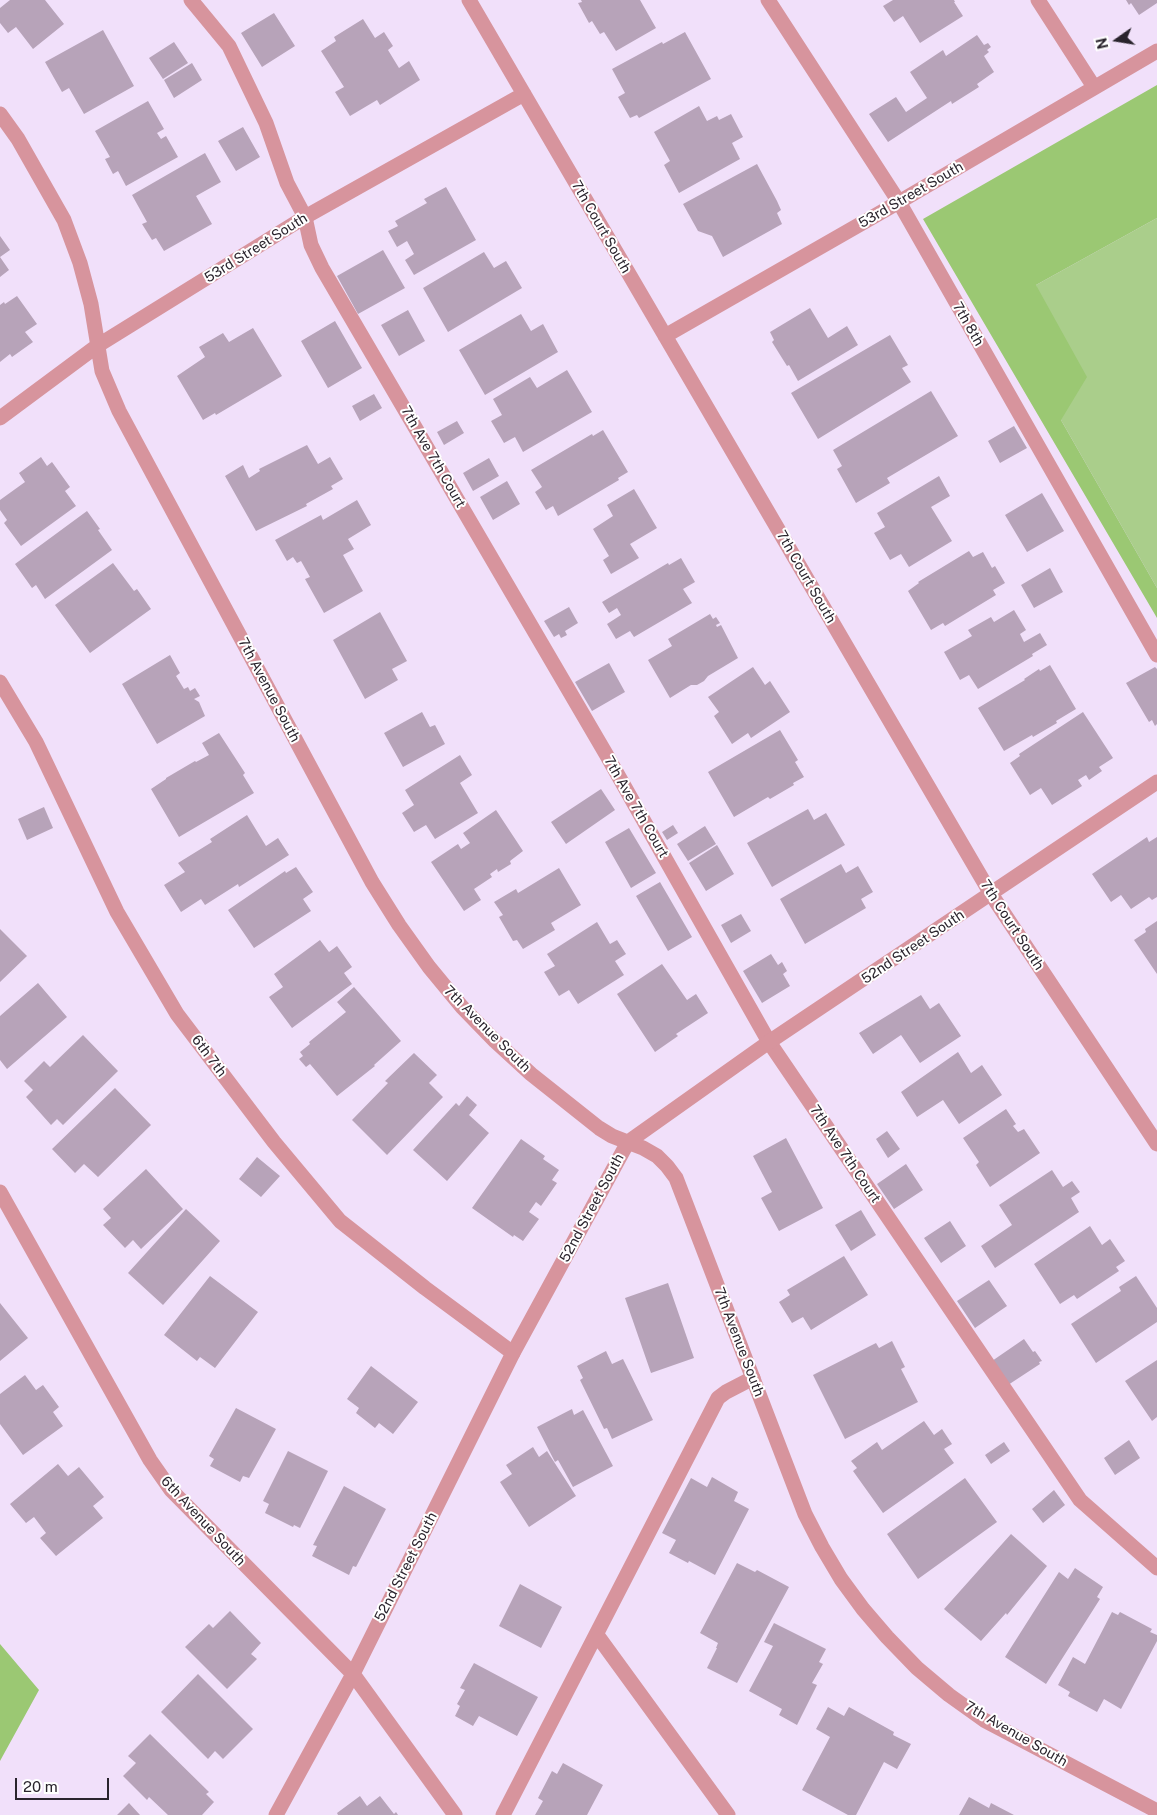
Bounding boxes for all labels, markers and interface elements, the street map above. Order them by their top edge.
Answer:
north arrow [1092,15,1142,65]
text: N [1093,36,1111,51]
street label: 53rd Street South [856,158,966,232]
street label: 7th Court South [568,178,634,276]
street label: 53rd Street South [201,210,311,286]
street label: 7th 8th [949,299,987,349]
street label: 7th Ave 7th Court [397,403,469,511]
street label: 7th Court South [773,528,839,626]
street label: 7th Avenue South [234,635,304,745]
street label: 7th Ave 7th Court [600,753,672,861]
street label: 7th Court South [977,877,1047,973]
street label: 52nd Street South [858,906,968,988]
street label: 7th Avenue South [440,982,534,1076]
street label: 6th 7th [188,1032,230,1080]
street label: 7th Ave 7th Court [806,1102,884,1206]
street label: 52nd Street South [556,1151,628,1265]
street label: 7th Avenue South [710,1285,768,1399]
street label: 6th Avenue South [157,1473,249,1569]
street label: 52nd Street South [371,1510,441,1624]
street label: 7th Avenue South [962,1698,1070,1770]
scale bar [18,1768,111,1800]
text: 20 m [23,1778,58,1795]

